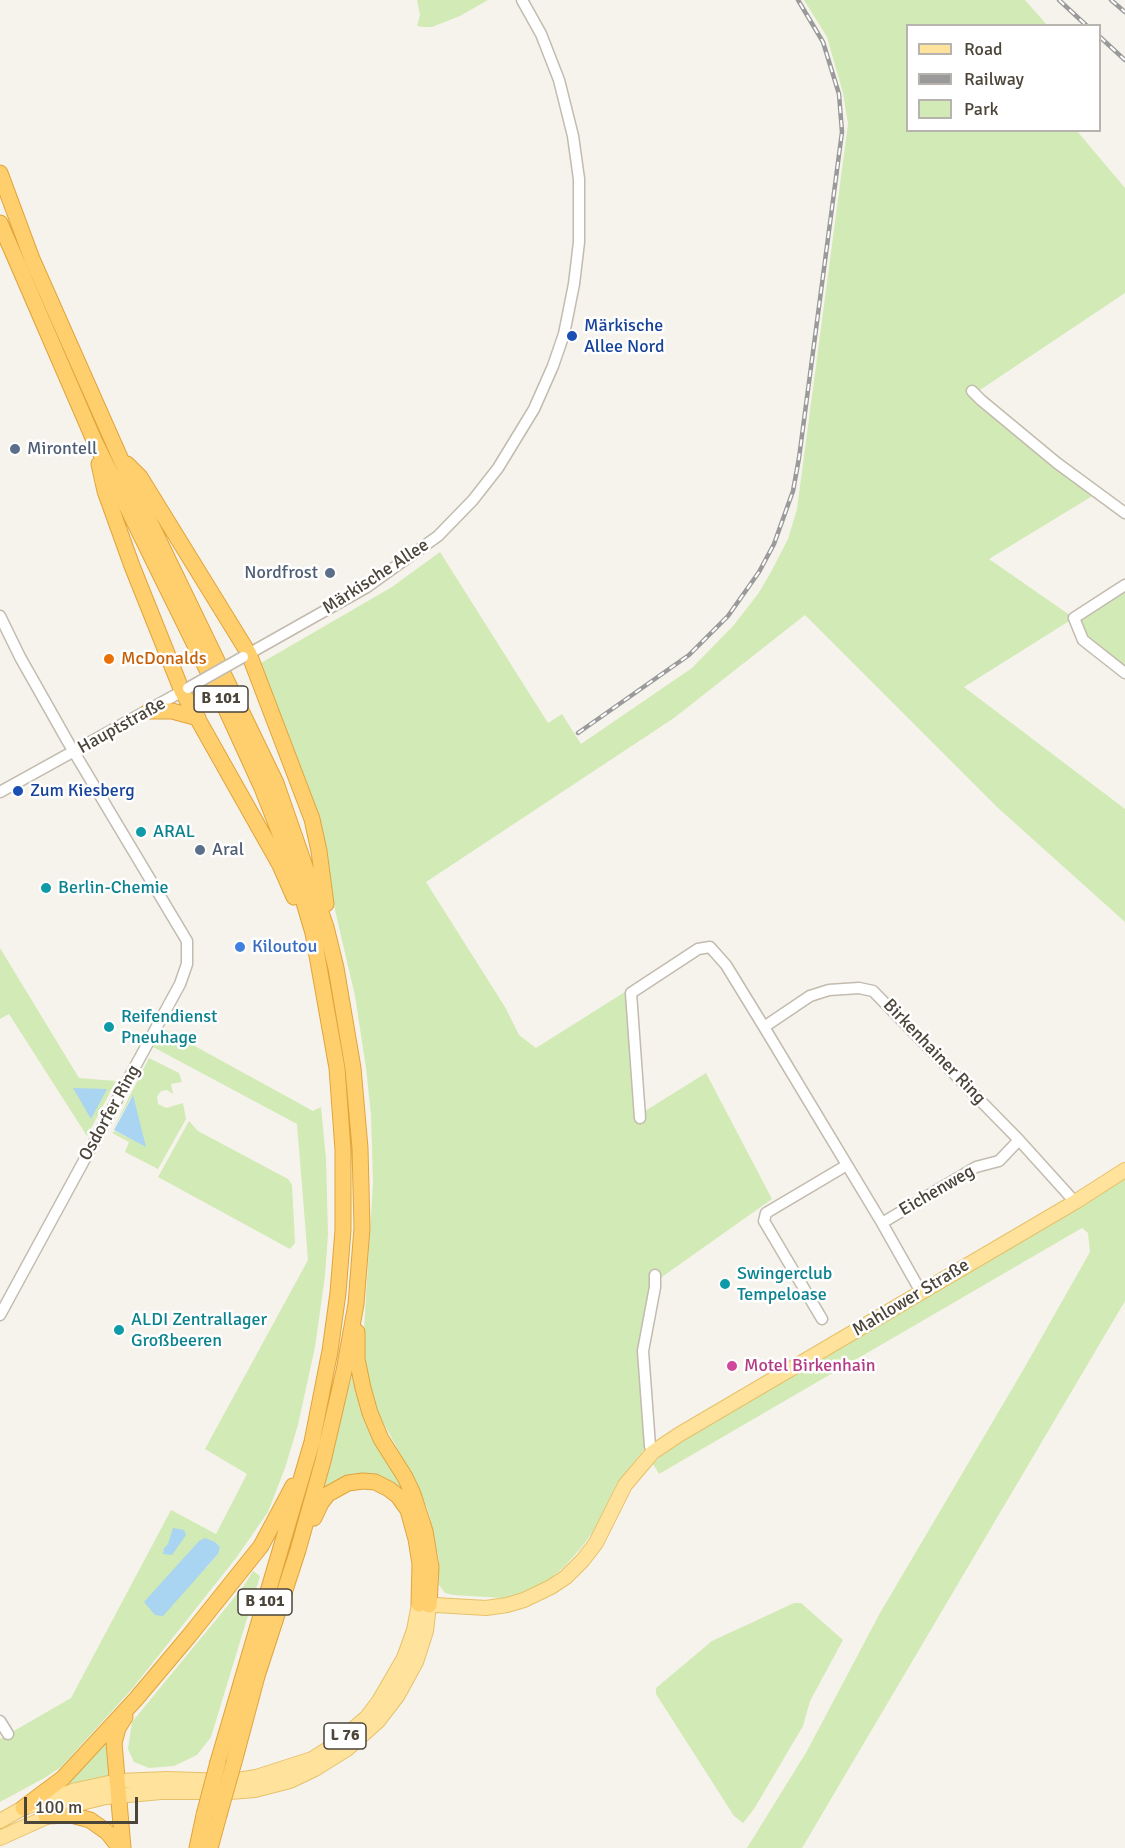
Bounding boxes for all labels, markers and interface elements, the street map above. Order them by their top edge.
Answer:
legend [906,24,1101,132]
text: Road [964,38,1003,60]
text: Railway [964,68,1024,90]
text: Park [964,98,999,120]
place label: Märkische Allee Nord [584,315,665,358]
marker: Märkische Allee Nord [565,329,579,343]
place label: Mirontell [27,438,97,460]
marker: Mirontell [8,442,22,456]
street label: Märkische Allee [319,535,433,619]
place label: Nordfrost [244,562,318,584]
marker: Nordfrost [323,566,337,580]
place label: McDonalds [121,648,207,670]
marker: McDonalds [102,652,116,666]
road number: B 101 [194,686,248,712]
street label: Hauptstraße [74,693,170,759]
place label: Zum Kiesberg [30,780,135,802]
marker: Zum Kiesberg [11,784,25,798]
place label: ARAL [153,821,195,843]
marker: ARAL [134,825,148,839]
place label: Aral [212,839,244,861]
marker: Aral [193,843,207,857]
place label: Berlin-Chemie [58,877,169,899]
marker: Berlin-Chemie [39,881,53,895]
place label: Kiloutou [252,936,317,958]
marker: Kiloutou [233,940,247,954]
street label: Birkenhainer Ring [878,995,990,1109]
place label: Reifendienst Pneuhage [121,1006,217,1048]
marker: Reifendienst Pneuhage [102,1020,116,1034]
street label: Osdorfer Ring [75,1061,145,1165]
street label: Eichenweg [896,1161,978,1221]
street label: Mahlower Straße [849,1255,973,1341]
place label: Swingerclub Tempeloase [737,1263,832,1306]
marker: Swingerclub Tempeloase [718,1277,732,1291]
place label: ALDI Zentrallager Großbeeren [131,1309,267,1352]
marker: ALDI Zentrallager Großbeeren [112,1323,126,1337]
place label: Motel Birkenhain [744,1355,876,1377]
marker: Motel Birkenhain [725,1359,739,1373]
road number: B 101 [238,1589,292,1615]
road number: L 76 [324,1723,366,1749]
scale bar [27,1785,141,1823]
text: 100 m [35,1796,82,1818]

